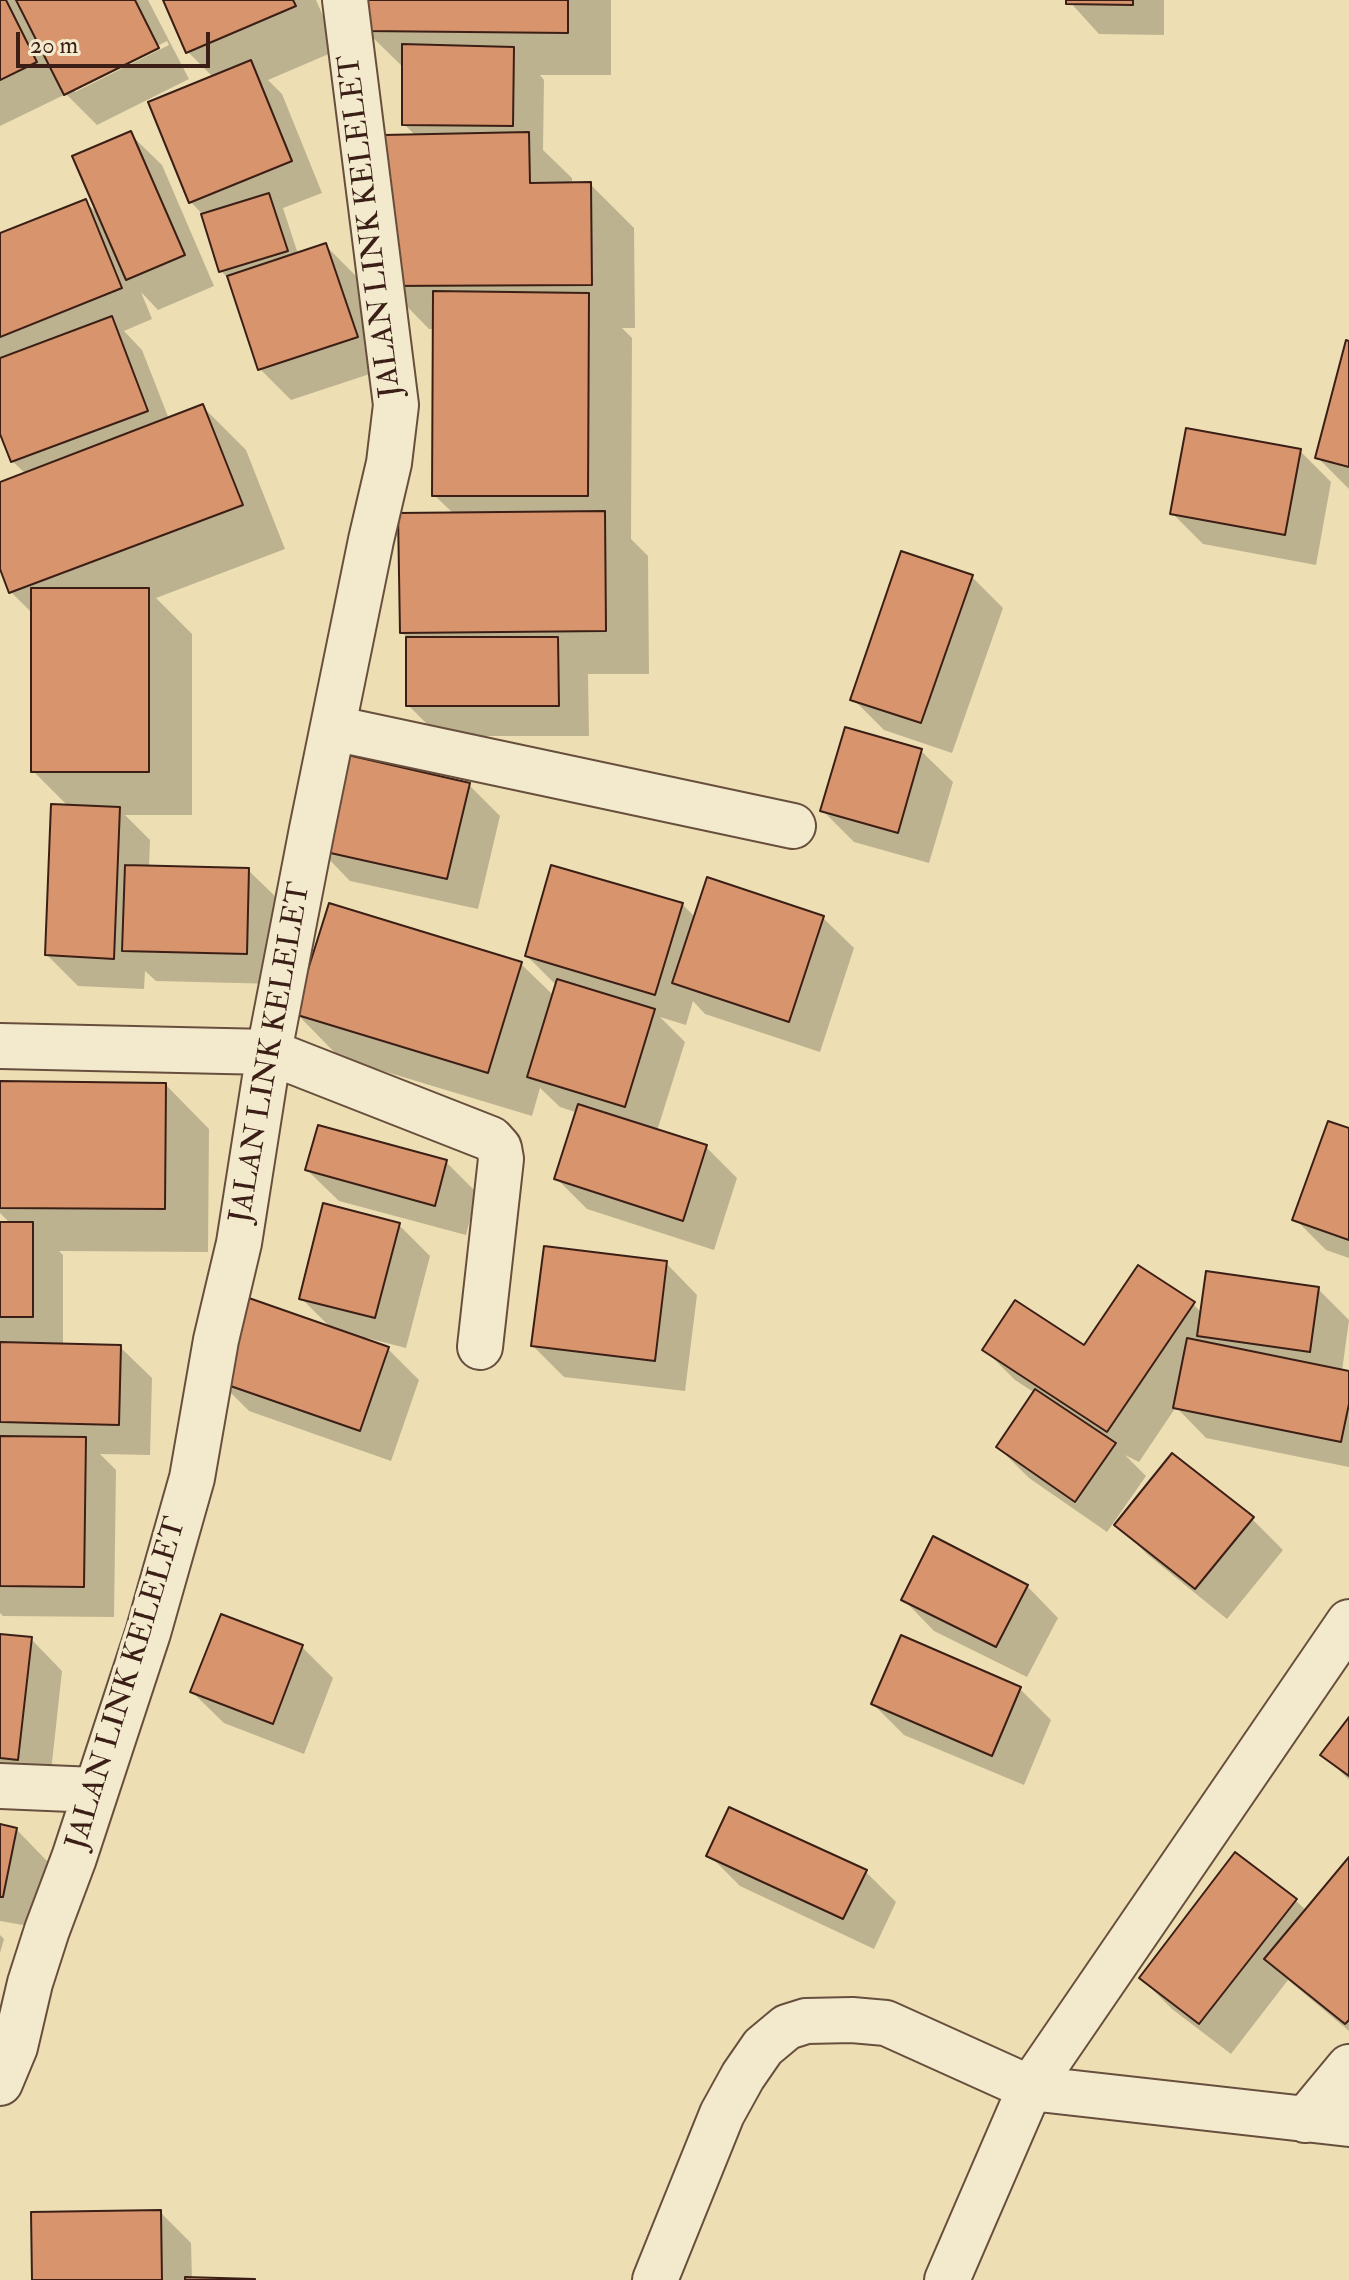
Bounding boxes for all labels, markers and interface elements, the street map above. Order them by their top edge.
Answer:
scale bar [20,16,214,66]
text: 20 m [30,30,78,61]
street label: JALAN LINK KELELET [333,52,411,400]
street label: JALAN LINK KELELET [224,880,320,1226]
street label: JALAN LINK KELELET [60,1514,196,1854]

